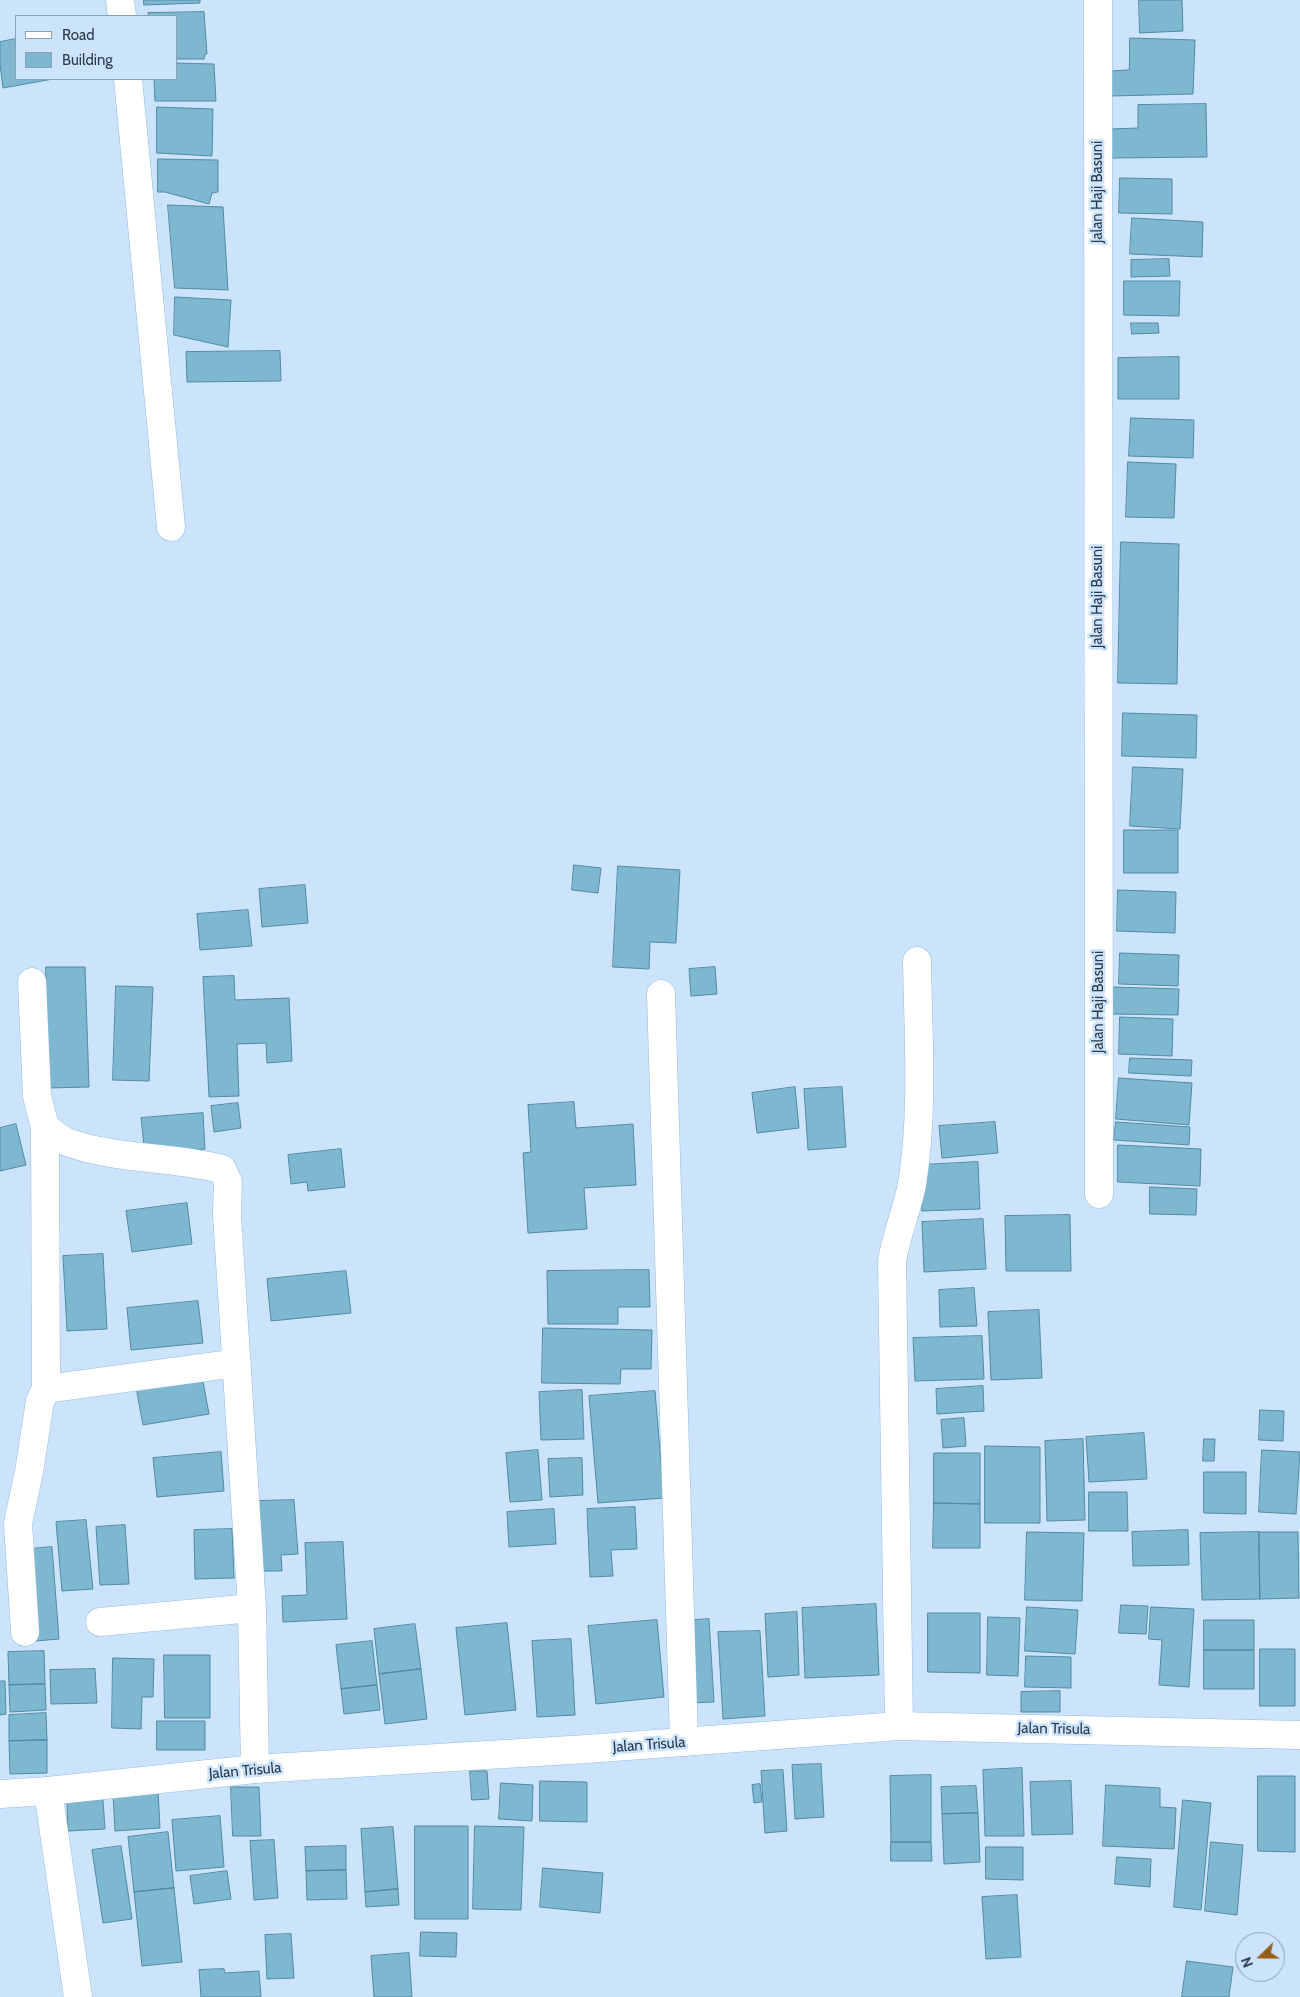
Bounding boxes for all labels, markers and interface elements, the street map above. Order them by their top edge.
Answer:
legend [15,15,178,80]
text: Road [62,26,95,44]
text: Building [62,51,113,69]
street label: Jalan Haji Basuni [1089,141,1107,243]
street label: Jalan Haji Basuni [1089,546,1107,648]
street label: Jalan Haji Basuni [1090,951,1108,1053]
street label: Jalan Trisula [1017,1719,1091,1739]
street label: Jalan Trisula [612,1733,686,1757]
street label: Jalan Trisula [208,1759,282,1783]
north arrow [1235,1932,1285,1982]
text: N [1237,1954,1257,1970]

